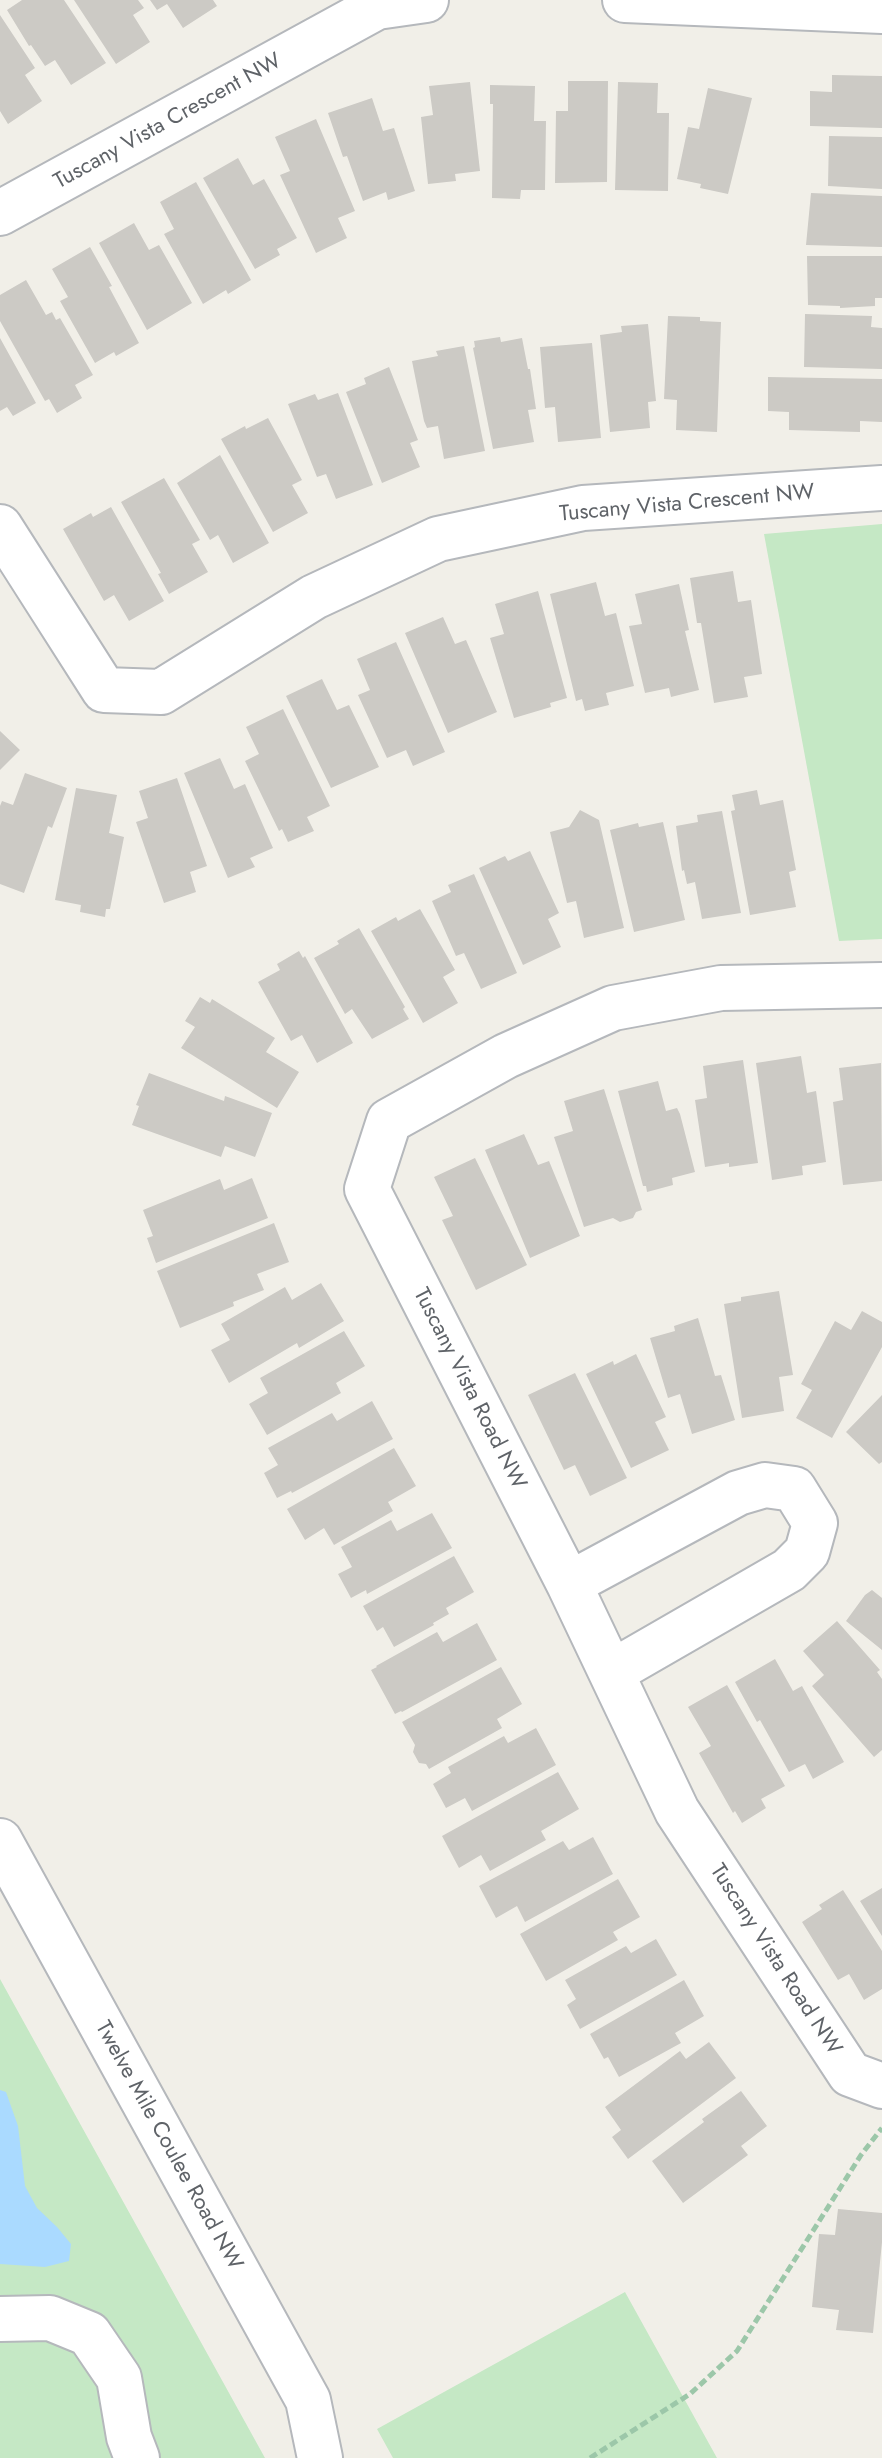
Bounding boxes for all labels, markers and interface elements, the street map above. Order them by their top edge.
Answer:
street label: Tuscany Vista Crescent NW [50,48,286,196]
street label: Tuscany Vista Crescent NW [558,480,816,528]
street label: Tuscany Vista Road NW [407,1284,531,1494]
street label: Tuscany Vista Road NW [703,1860,847,2060]
street label: Twelve Mile Coulee Road NW [89,2017,247,2275]

